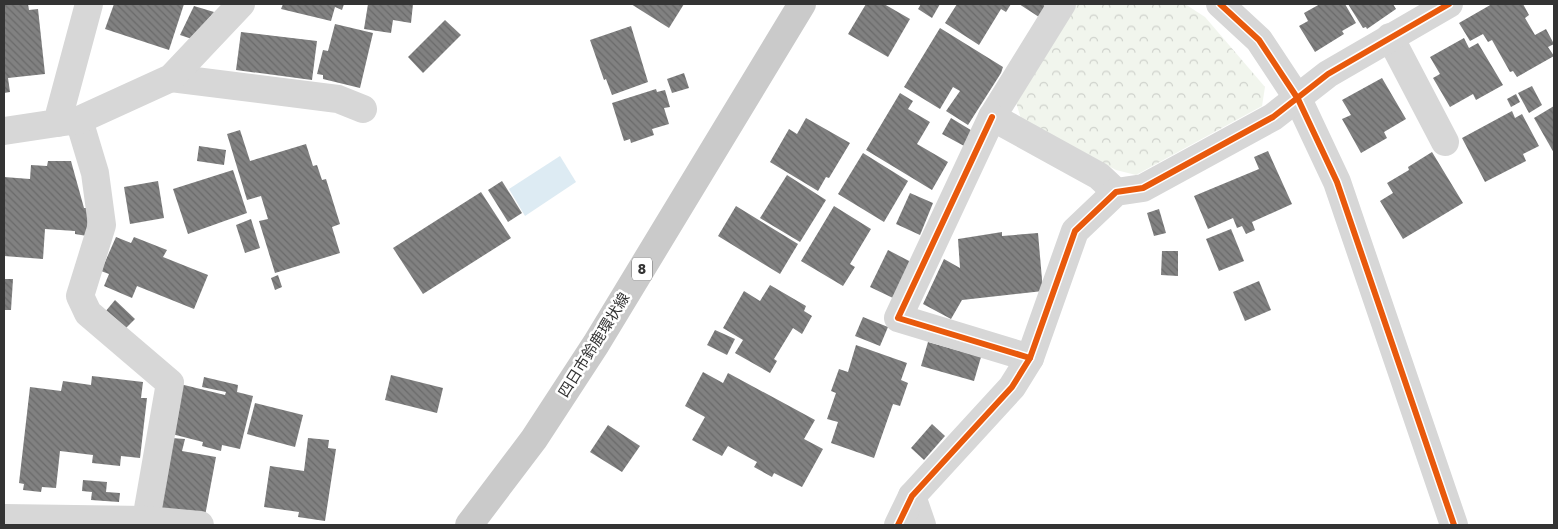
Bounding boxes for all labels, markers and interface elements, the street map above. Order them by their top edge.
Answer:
road number: 8 [632,258,652,280]
street label: 四日市鈴鹿環状線 [553,288,635,402]

